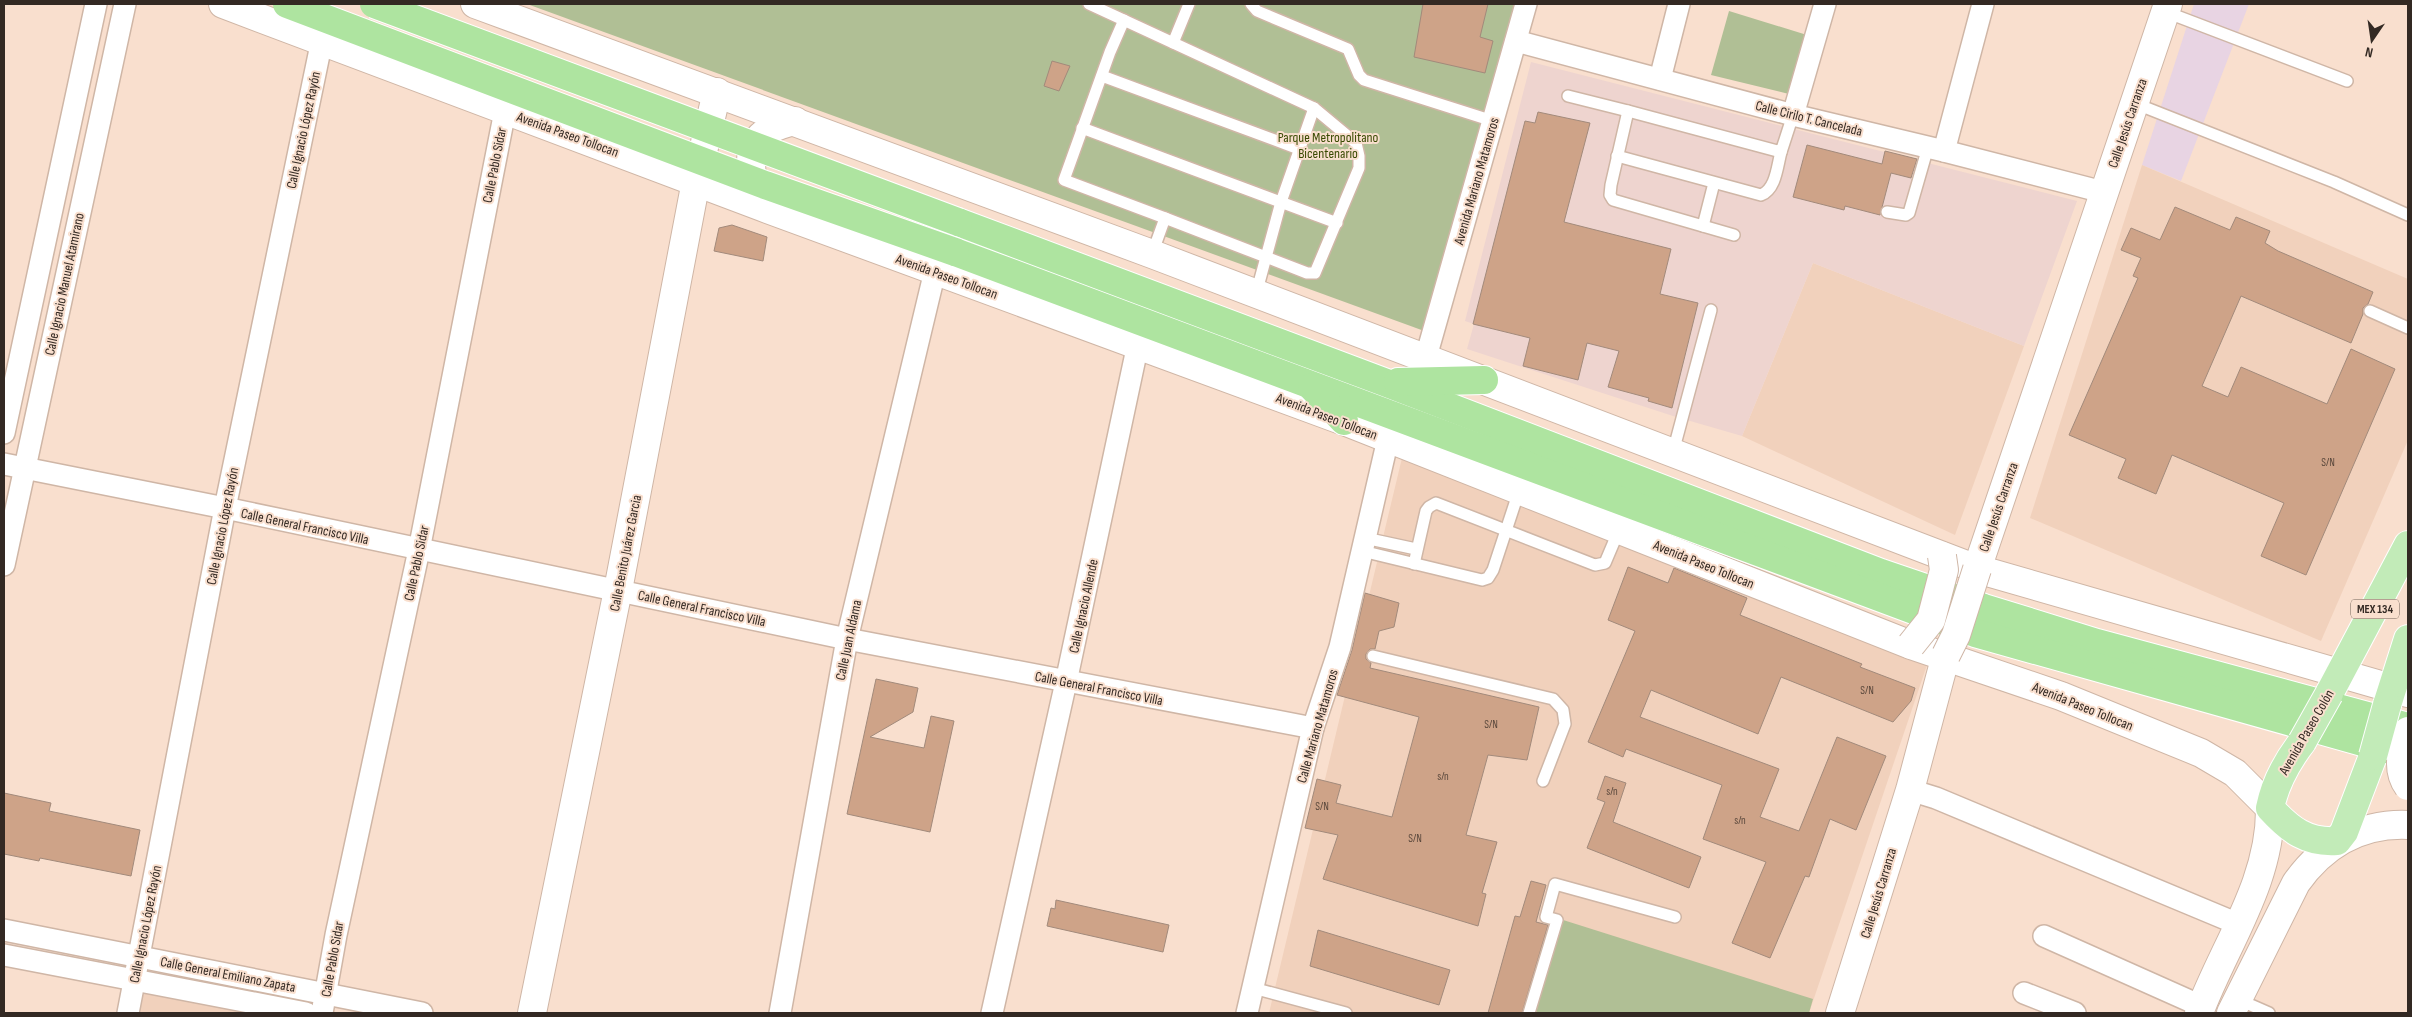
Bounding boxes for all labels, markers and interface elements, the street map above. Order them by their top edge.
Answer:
north arrow [2347,15,2397,65]
text: N [2364,43,2375,61]
street label: Calle Ignacio López Rayón [283,70,324,190]
street label: Calle Jesús Carranza [2104,76,2151,170]
street label: Calle Cirilo T. Cancelada [1754,97,1864,140]
street label: Avenida Paseo Tollocan [514,108,621,161]
street label: Avenida Mariano Matamoros [1450,116,1503,248]
street label: Calle Pablo Sidar [479,126,510,204]
park label: Parque Metropolitano Bicentenario [1278,129,1379,162]
street label: Calle Ignacio Manuel Atamirano [41,211,88,357]
street label: Avenida Paseo Tollocan [893,250,1000,303]
street label: Avenida Paseo Tollocan [1273,389,1380,444]
house number: S/N [2321,456,2335,469]
street label: Calle Jesús Carranza [1975,460,2022,554]
street label: Calle Ignacio López Rayón [203,466,242,586]
street label: Calle Benito Juárez Garcia [606,493,645,613]
street label: Calle General Francisco Villa [240,505,370,548]
street label: Calle Pablo Sidar [400,524,433,602]
street label: Avenida Paseo Tollocan [1650,536,1757,592]
street label: Calle Ignacio Allende [1065,558,1102,655]
street label: Calle General Francisco Villa [637,587,767,630]
street label: Calle Juan Aldama [832,598,865,682]
road number: MEX 134 [2351,600,2399,618]
street label: Calle Mariano Matamoros [1293,667,1342,785]
street label: Calle General Francisco Villa [1033,668,1164,709]
street label: Avenida Paseo Tollocan [2029,678,2136,734]
house number: S/N [1860,684,1874,697]
street label: Avenida Paseo Colón [2275,687,2338,779]
house number: S/N [1484,718,1498,731]
house number: s/n [1437,770,1449,783]
house number: s/n [1606,785,1618,798]
house number: S/N [1315,800,1329,813]
house number: s/n [1734,814,1746,827]
house number: S/N [1408,832,1422,845]
street label: Calle Jesús Carranza [1857,846,1900,940]
street label: Calle Ignacio López Rayón [126,864,165,984]
street label: Calle Pablo Sidar [317,920,347,998]
street label: Calle General Emiliano Zapata [159,953,297,996]

